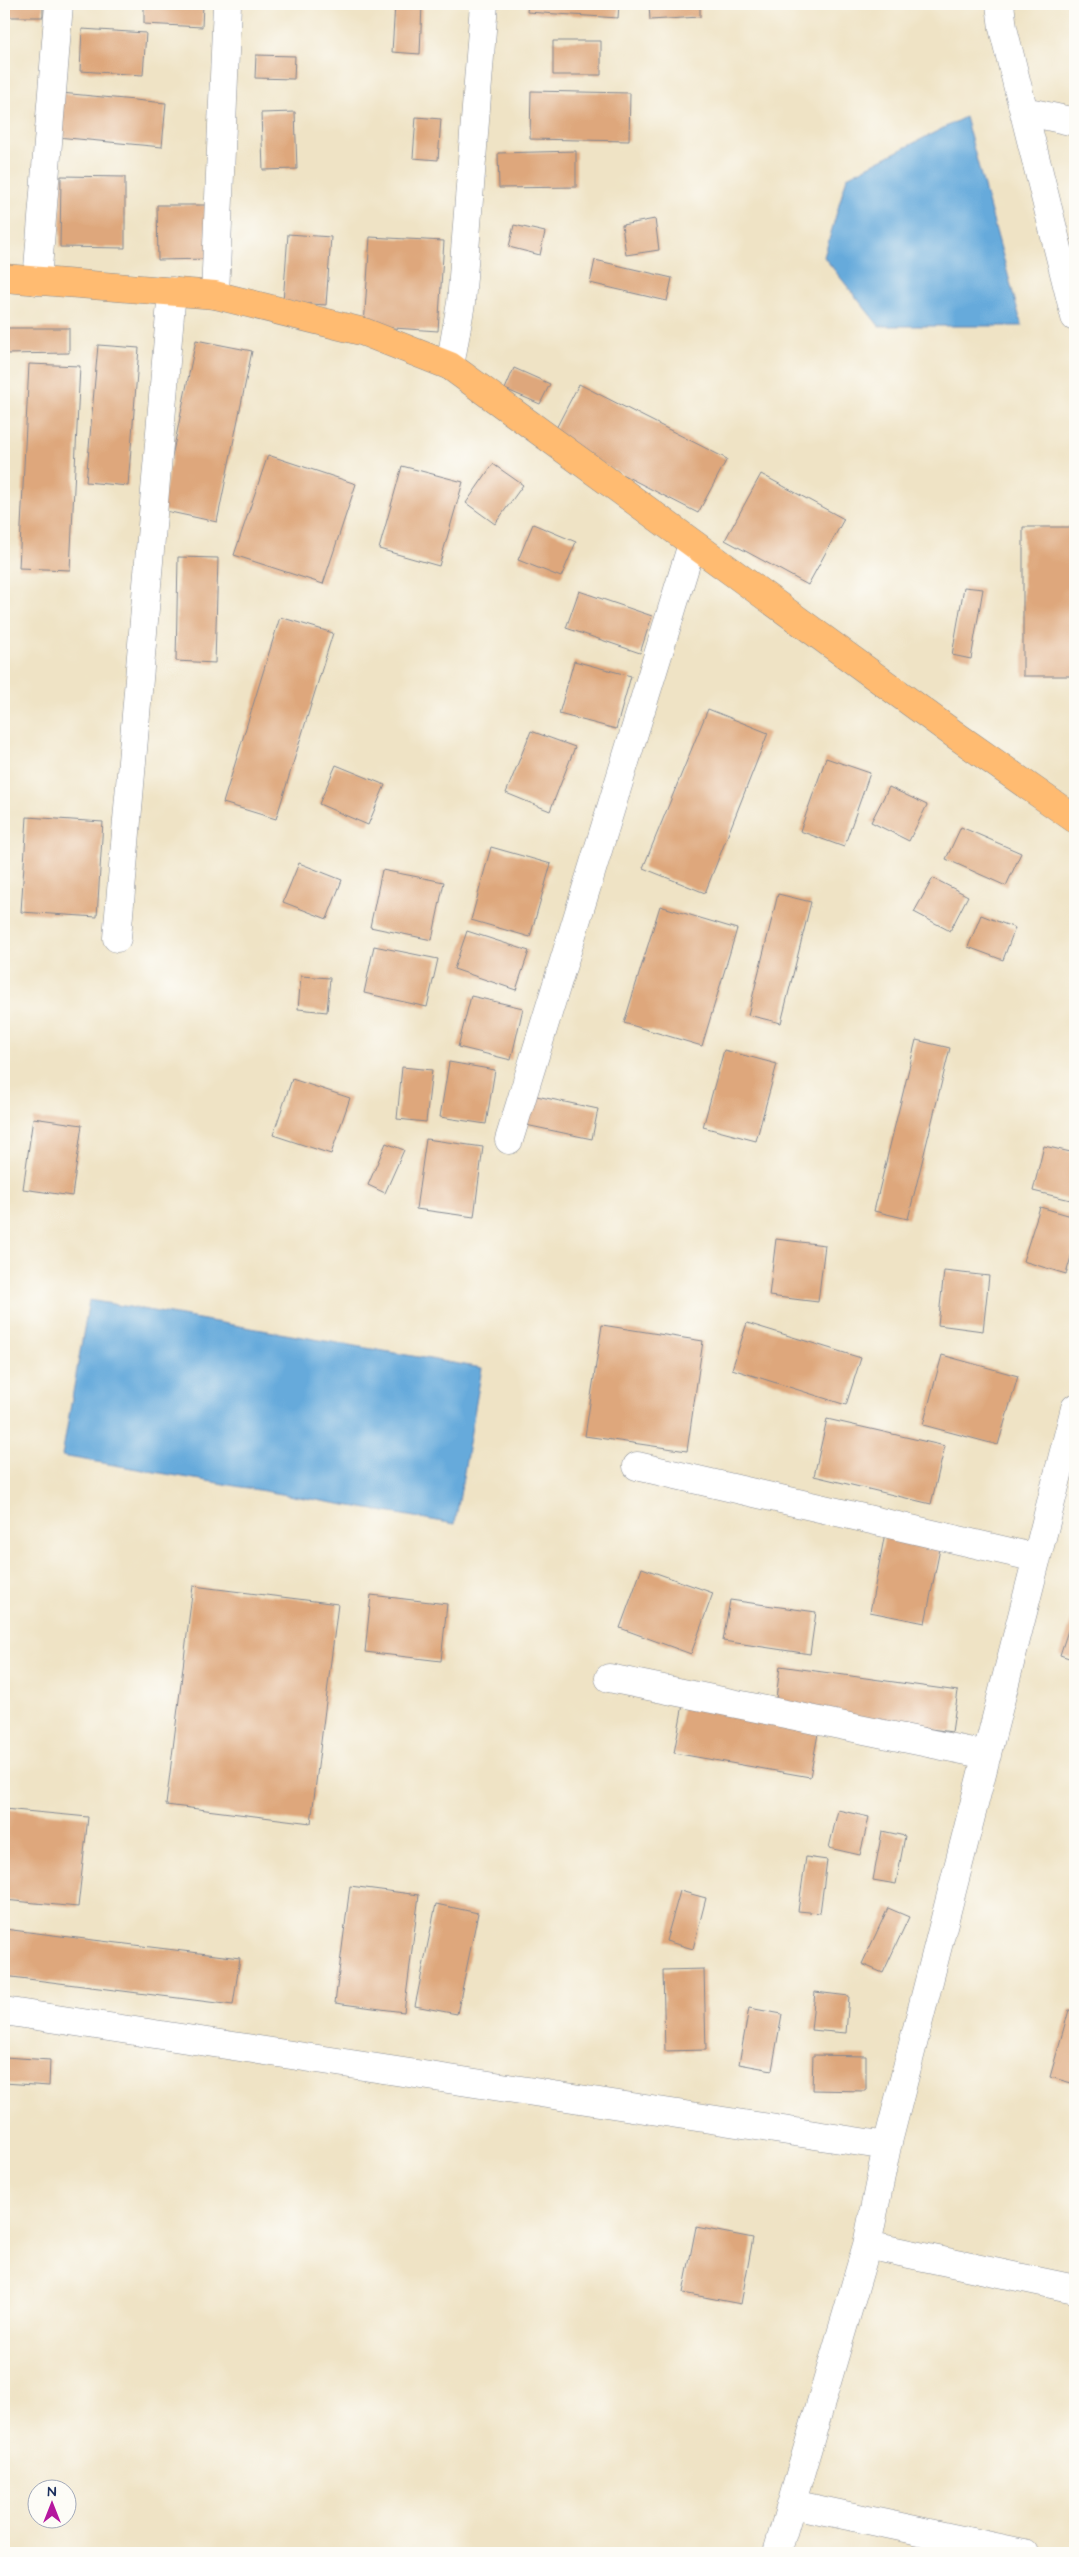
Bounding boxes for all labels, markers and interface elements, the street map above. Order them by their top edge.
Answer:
north arrow [28,2480,78,2530]
text: N [48,2482,57,2502]

